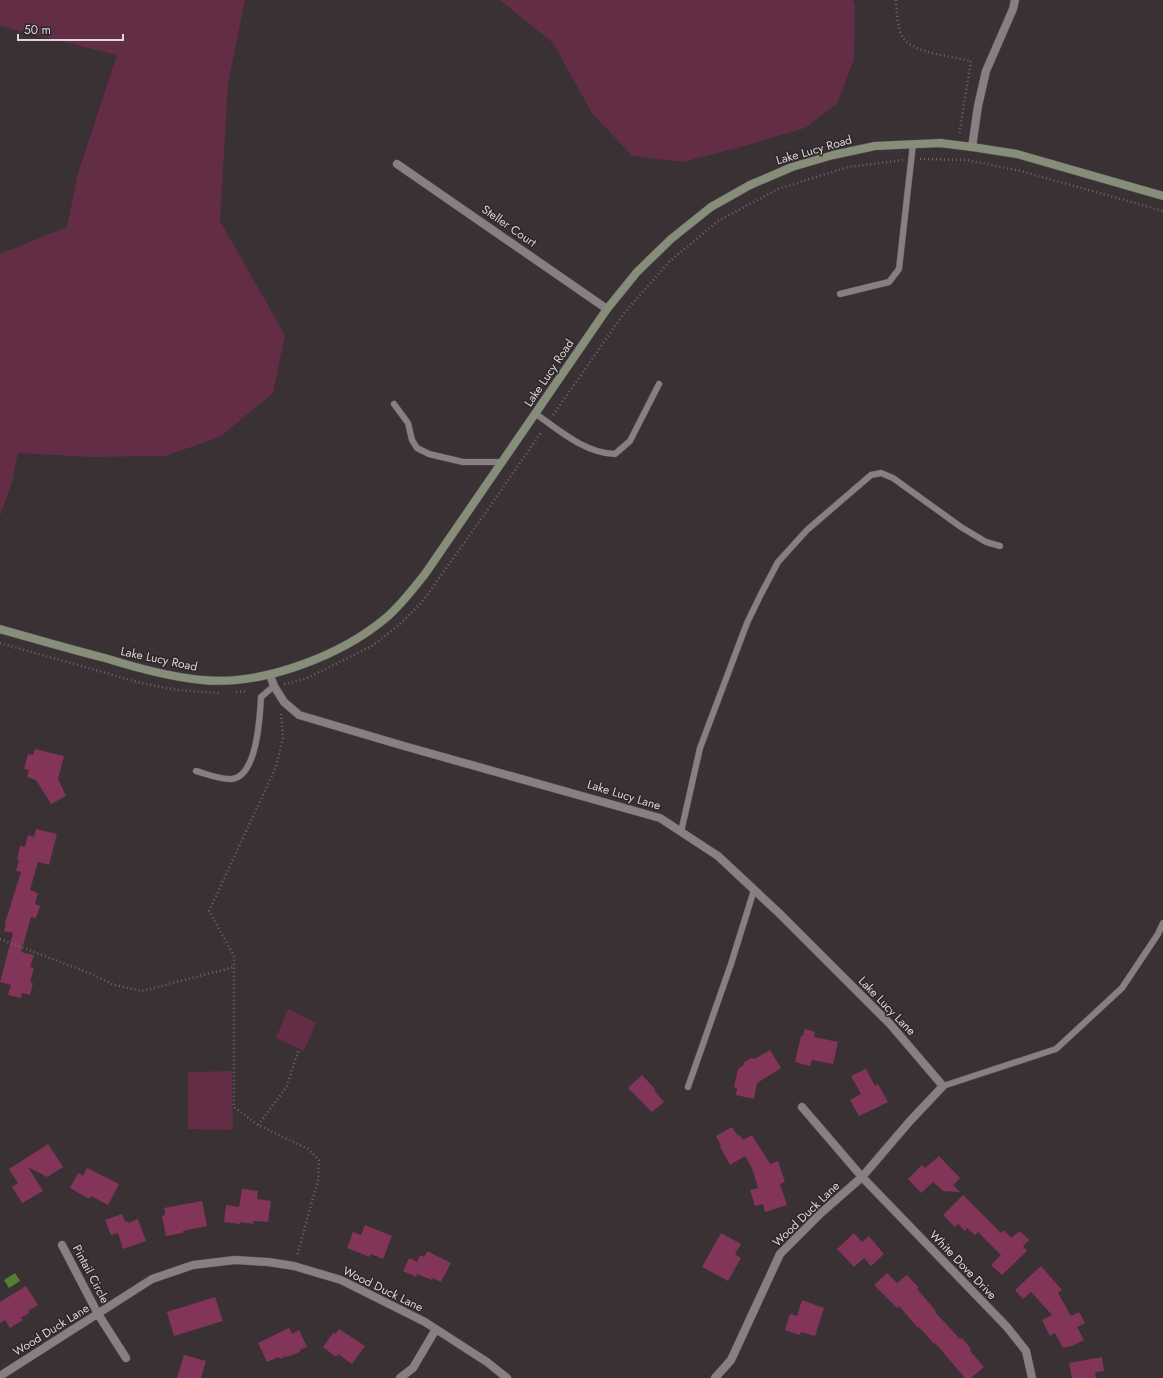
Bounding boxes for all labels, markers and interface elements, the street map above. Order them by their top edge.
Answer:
scale bar [18,16,123,42]
text: 50 m [24,21,51,39]
street label: Lake Lucy Road [774,131,854,169]
street label: Steller Court [478,201,540,252]
street label: Lake Lucy Road [520,336,578,410]
street label: Lake Lucy Road [119,642,199,676]
street label: Lake Lucy Lane [585,775,663,815]
street label: Lake Lucy Lane [854,972,920,1040]
street label: Wood Duck Lane [768,1177,844,1251]
street label: White Dove Drive [925,1226,1001,1304]
street label: Pintail Circle [68,1241,114,1307]
street label: Wood Duck Lane [340,1262,426,1316]
street label: Wood Duck Lane [9,1299,93,1361]

